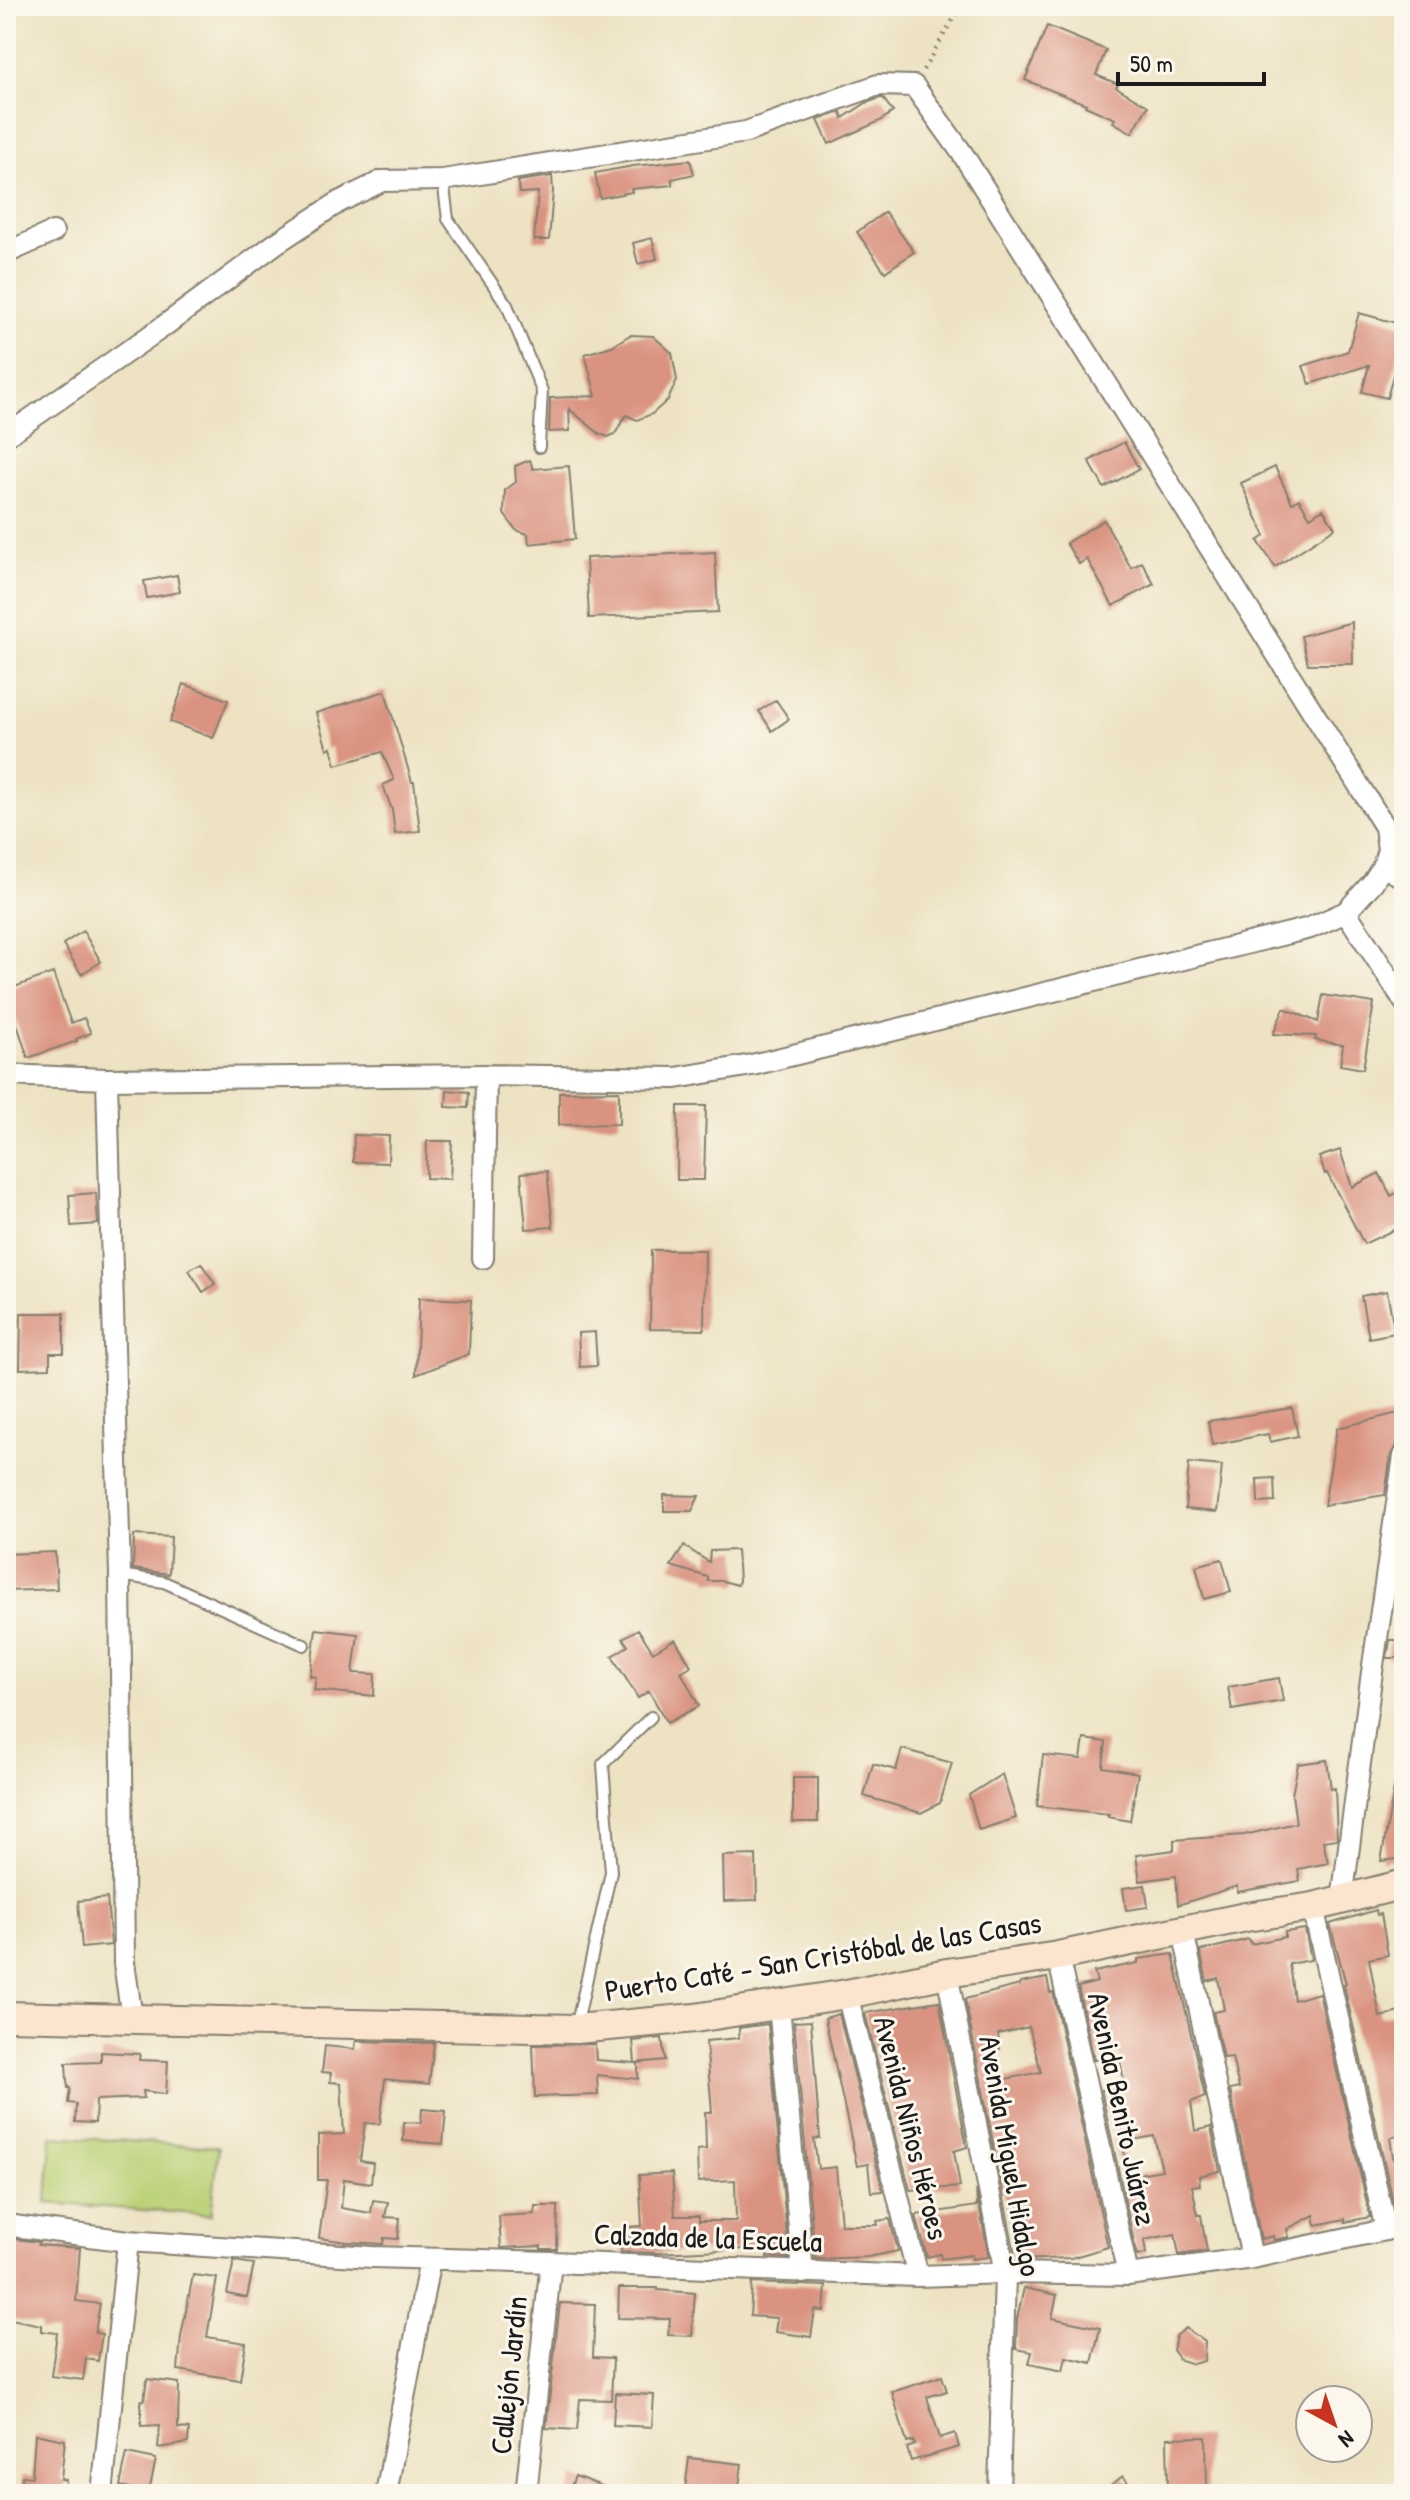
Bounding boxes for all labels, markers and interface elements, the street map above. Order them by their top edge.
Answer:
scale bar [1118,36,1264,86]
text: 50 m [1130,47,1173,79]
street label: Puerto Caté - San Cristóbal de las Casas [602,1902,1044,2010]
street label: Avenida Benito Juárez [1079,1989,1167,2229]
street label: Avenida Niños Héroes [865,2012,959,2244]
street label: Avenida Miguel Hidalgo [970,2032,1052,2279]
street label: Calzada de la Escuela [593,2213,823,2261]
street label: Callejón Jardín [480,2294,536,2456]
north arrow [1294,2384,1374,2464]
text: N [1333,2424,1361,2455]

